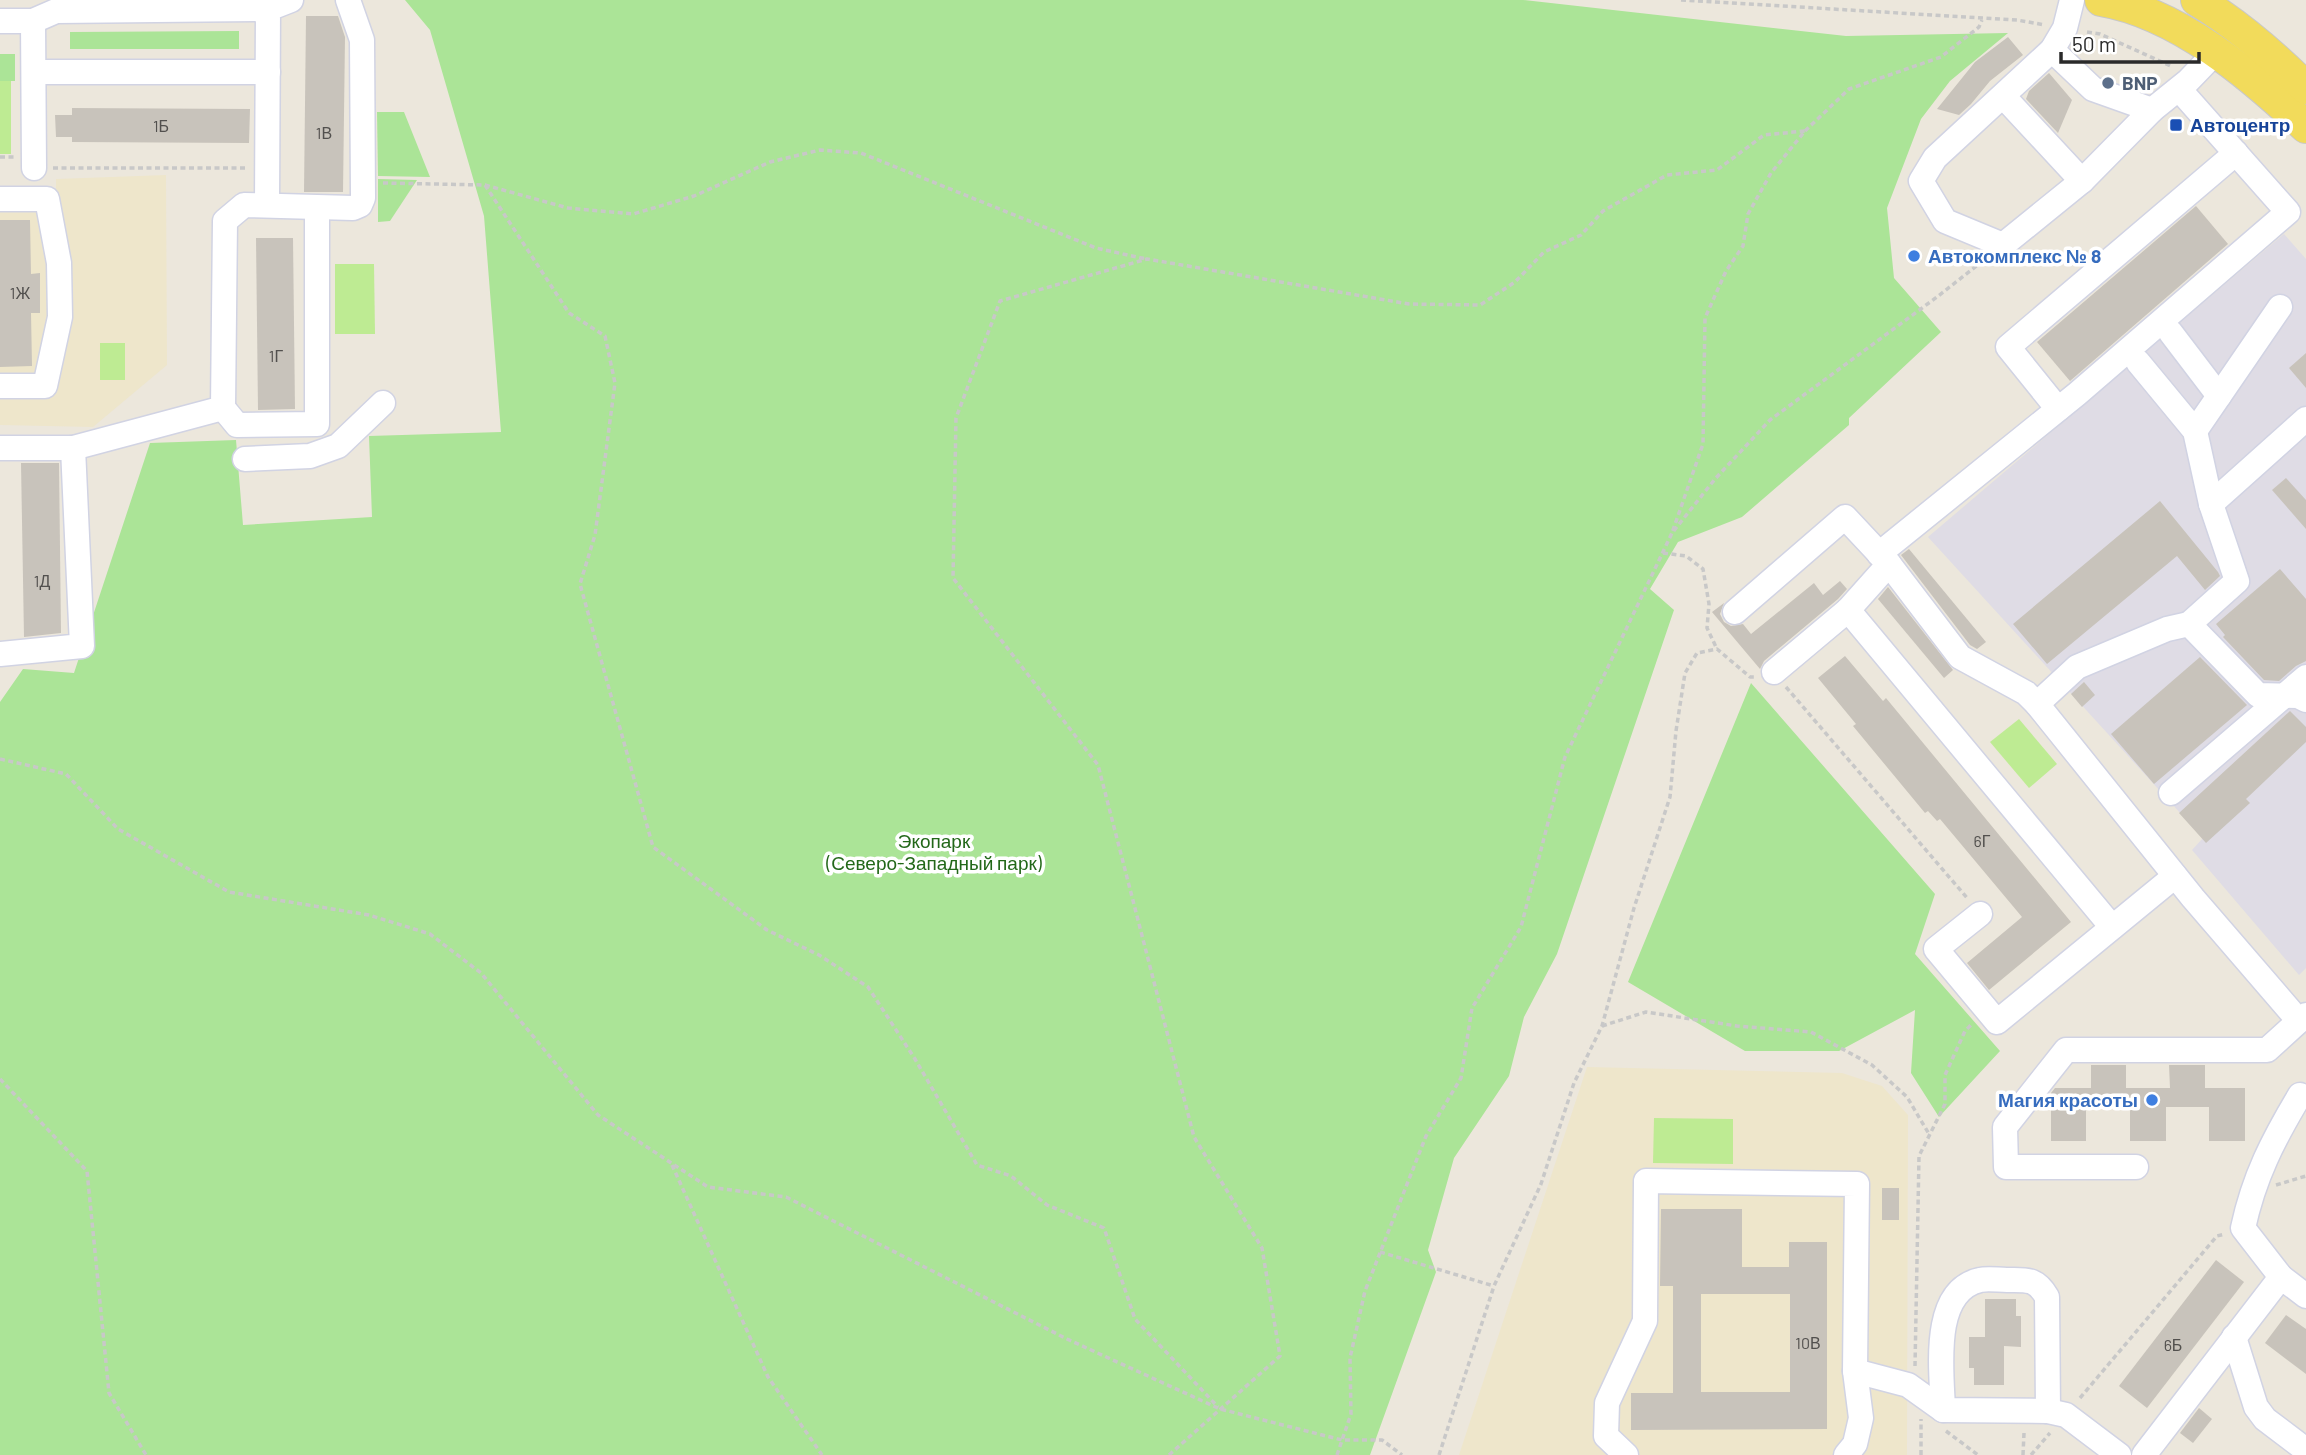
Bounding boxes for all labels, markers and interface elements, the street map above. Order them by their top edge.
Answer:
scale bar [2061,21,2199,65]
text: 50 m [2072,31,2116,56]
place label: BNP [2122,71,2158,94]
marker: BNP [2100,75,2116,91]
place label: Автоцентр [2190,113,2290,136]
house number: 1Б [153,116,169,135]
marker: Автоцентр [2168,117,2184,133]
house number: 1В [316,123,332,142]
place label: Автокомплекс № 8 [1928,244,2101,267]
marker: Автокомплекс № 8 [1906,248,1922,264]
house number: 1Ж [10,283,30,302]
house number: 1Г [269,346,283,365]
house number: 1Д [34,571,50,590]
park label: Экопарк (Северо-Западный парк) [825,829,1043,874]
house number: 6Г [1974,831,1991,850]
place label: Магия красоты [1998,1088,2138,1111]
marker: Магия красоты [2144,1092,2160,1108]
house number: 10В [1795,1333,1821,1352]
house number: 6Б [2164,1335,2182,1354]

